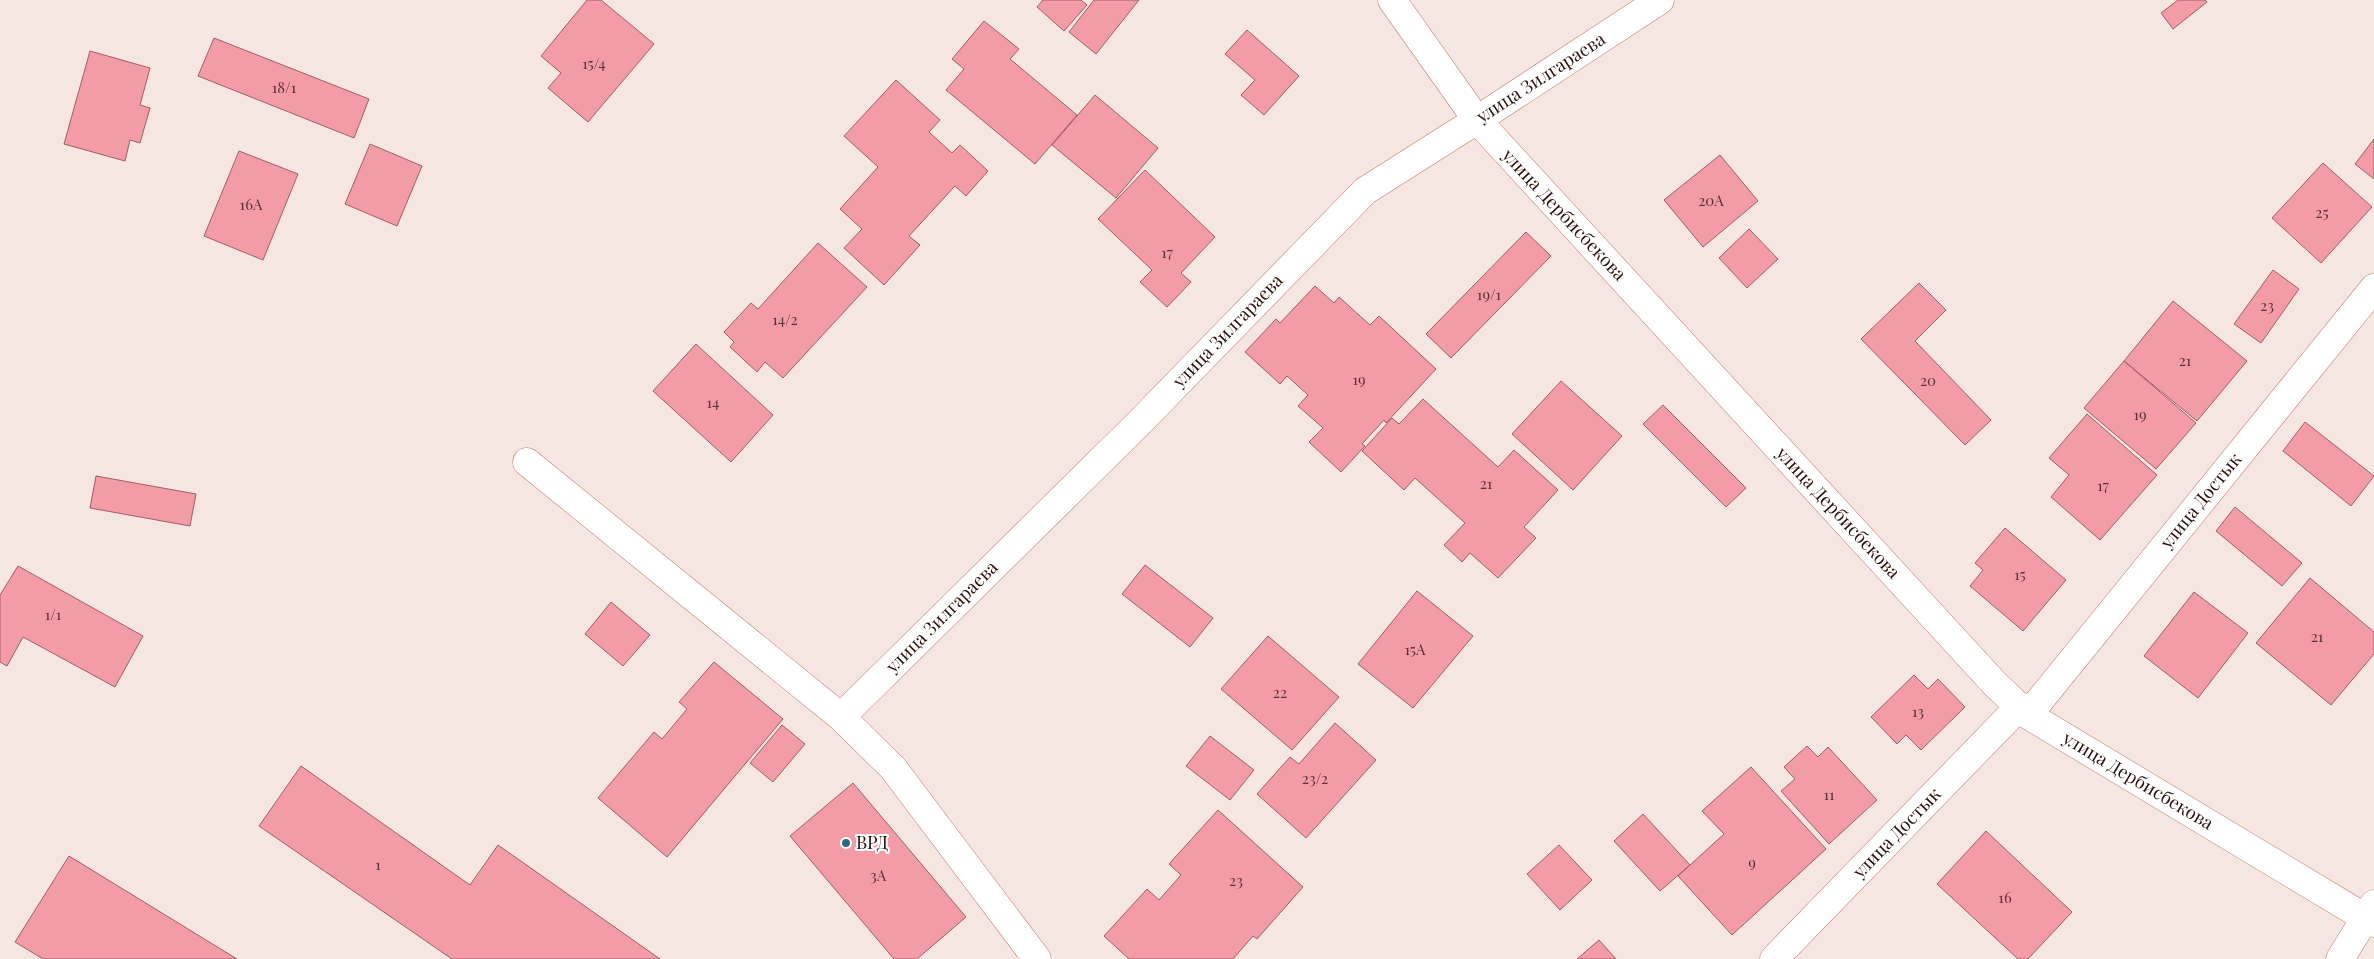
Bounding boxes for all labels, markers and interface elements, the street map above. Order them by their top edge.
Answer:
street label: улица Зилгараева [1471,26,1610,128]
house number: 15/4 [582,53,606,73]
house number: 18/1 [272,77,297,97]
street label: улица Дербисбекова [1497,143,1632,285]
house number: 20А [1698,190,1724,210]
house number: 16А [240,194,263,214]
house number: 25 [2315,202,2329,222]
house number: 17 [1161,242,1173,262]
street label: улица Зилгараева [1166,268,1288,393]
house number: 19/1 [1477,284,1502,304]
house number: 23 [2260,295,2274,315]
house number: 14/2 [772,309,798,329]
house number: 21 [2179,350,2192,370]
house number: 19 [1352,369,1366,389]
house number: 20 [1920,370,1936,390]
house number: 14 [707,392,719,412]
house number: 19 [2133,404,2147,424]
street label: улица Дербисбекова [1771,441,1906,583]
street label: улица Достык [2154,447,2246,554]
house number: 21 [1480,473,1493,493]
house number: 17 [2097,475,2109,495]
street label: улица Зилгараева [879,555,1002,678]
house number: 15 [2014,564,2026,584]
house number: 1/1 [45,604,62,624]
house number: 21 [2311,626,2324,646]
house number: 15А [1404,639,1426,659]
house number: 22 [1273,682,1287,702]
house number: 13 [1912,701,1924,721]
street label: улица Дербисбекова [2058,725,2218,835]
house number: 23/2 [1302,768,1328,788]
street label: улица Достык [1846,782,1945,883]
house number: 11 [1823,784,1835,804]
place label: ВРД [856,830,888,854]
marker: ВРД [840,837,852,849]
house number: 9 [1748,852,1756,872]
house number: 1 [375,854,381,874]
house number: 3А [870,865,887,885]
house number: 23 [1229,870,1243,890]
house number: 16 [1998,887,2012,907]

